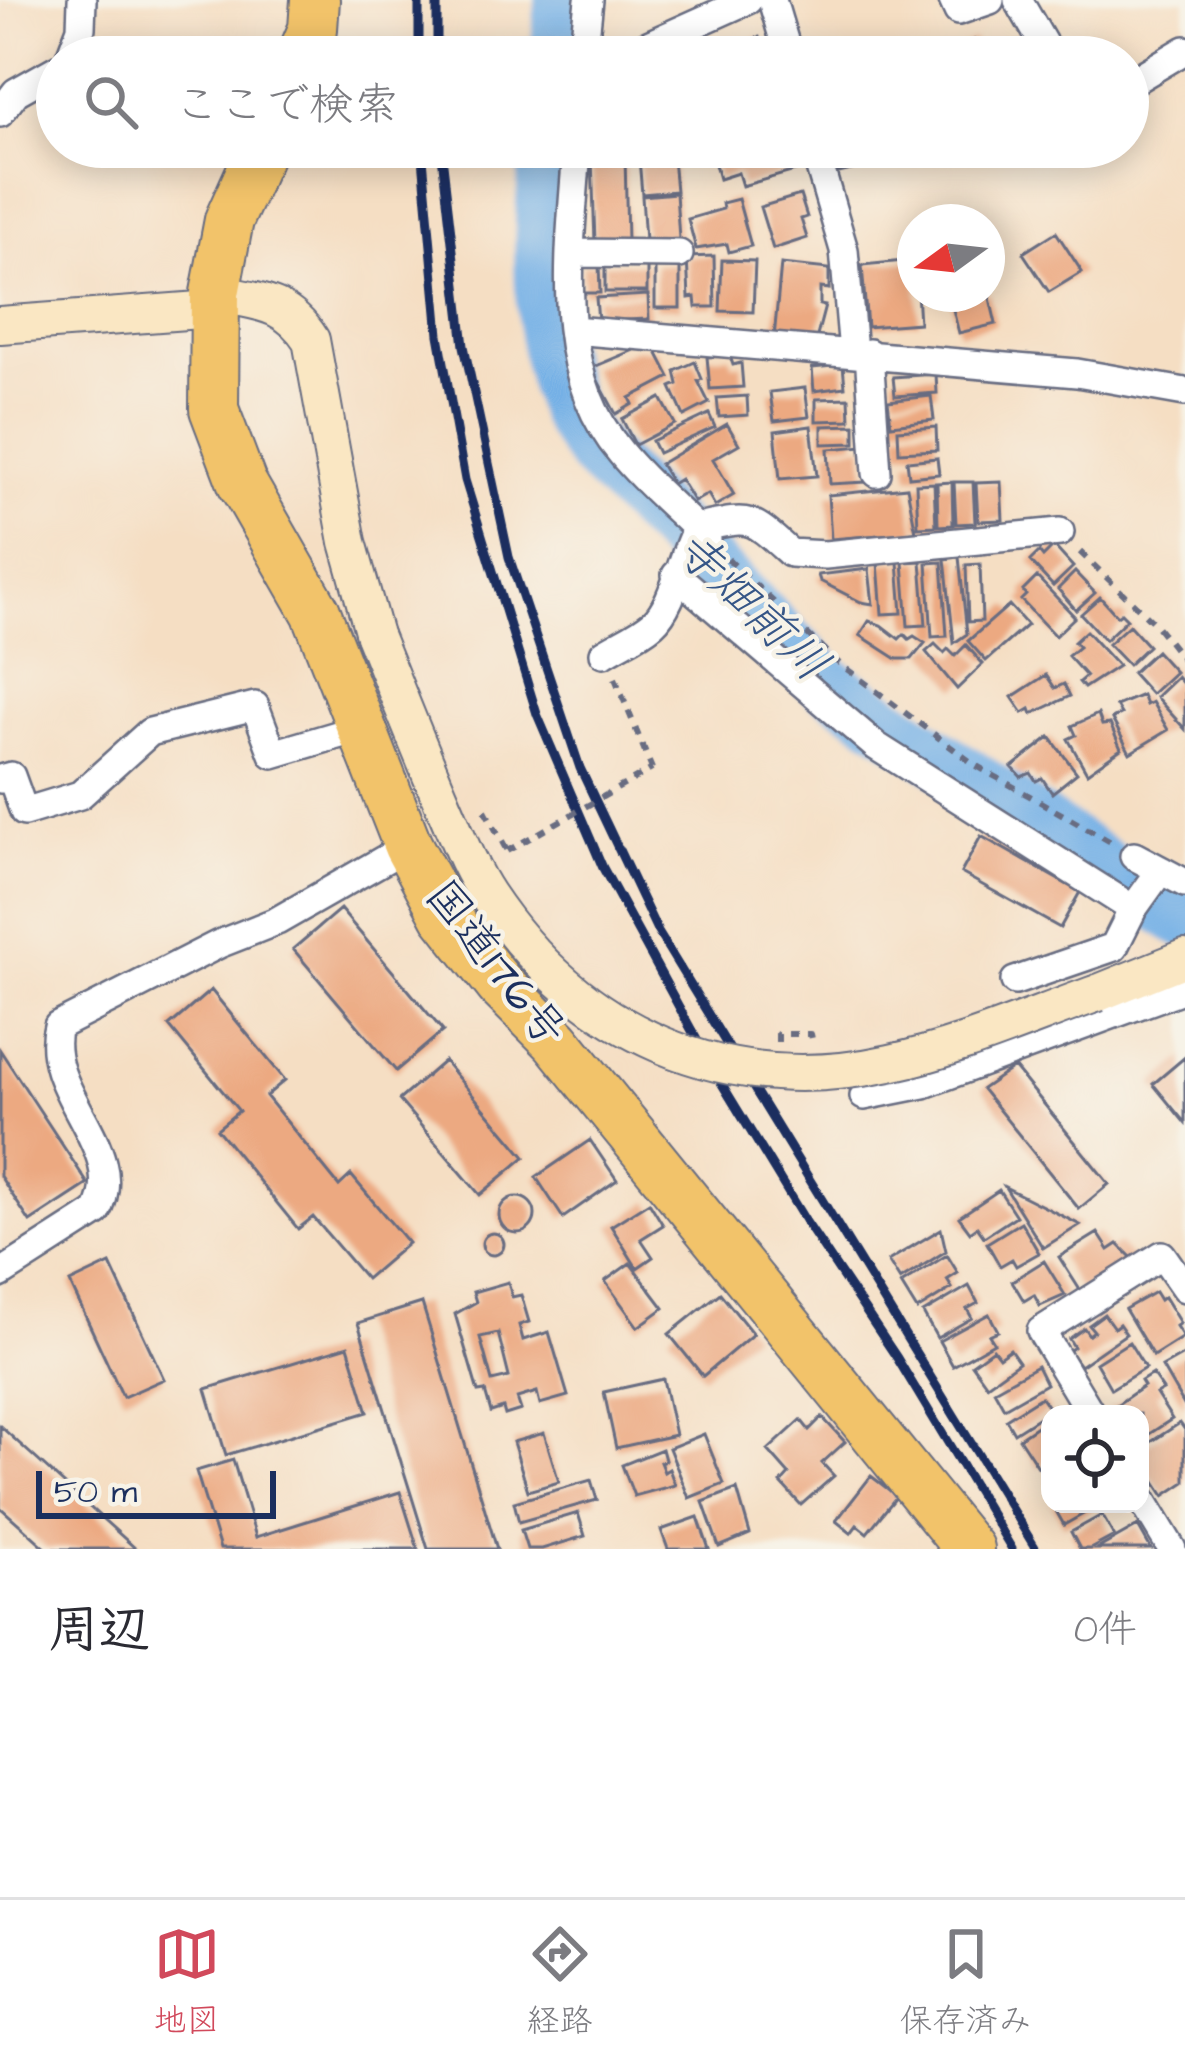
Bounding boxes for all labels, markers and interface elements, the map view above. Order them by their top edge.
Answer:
search box [36,36,1149,168]
icon: search [78,69,144,135]
text: ここで検索 [174,75,399,137]
north arrow [897,204,1005,312]
water label: 寺畑前川 [659,517,843,697]
street label: 国道176号 [410,867,580,1061]
map controls [1041,1405,1149,1513]
button: locate [1041,1405,1149,1513]
scale bar [36,1465,276,1518]
text: 50 m [54,1469,137,1515]
text: 周辺 [48,1596,150,1667]
text: 0件 [1073,1604,1137,1658]
tab: 地図 [154,1921,220,2044]
tab: 経路 [527,1921,593,2044]
tab: 保存済み [900,1921,1032,2044]

